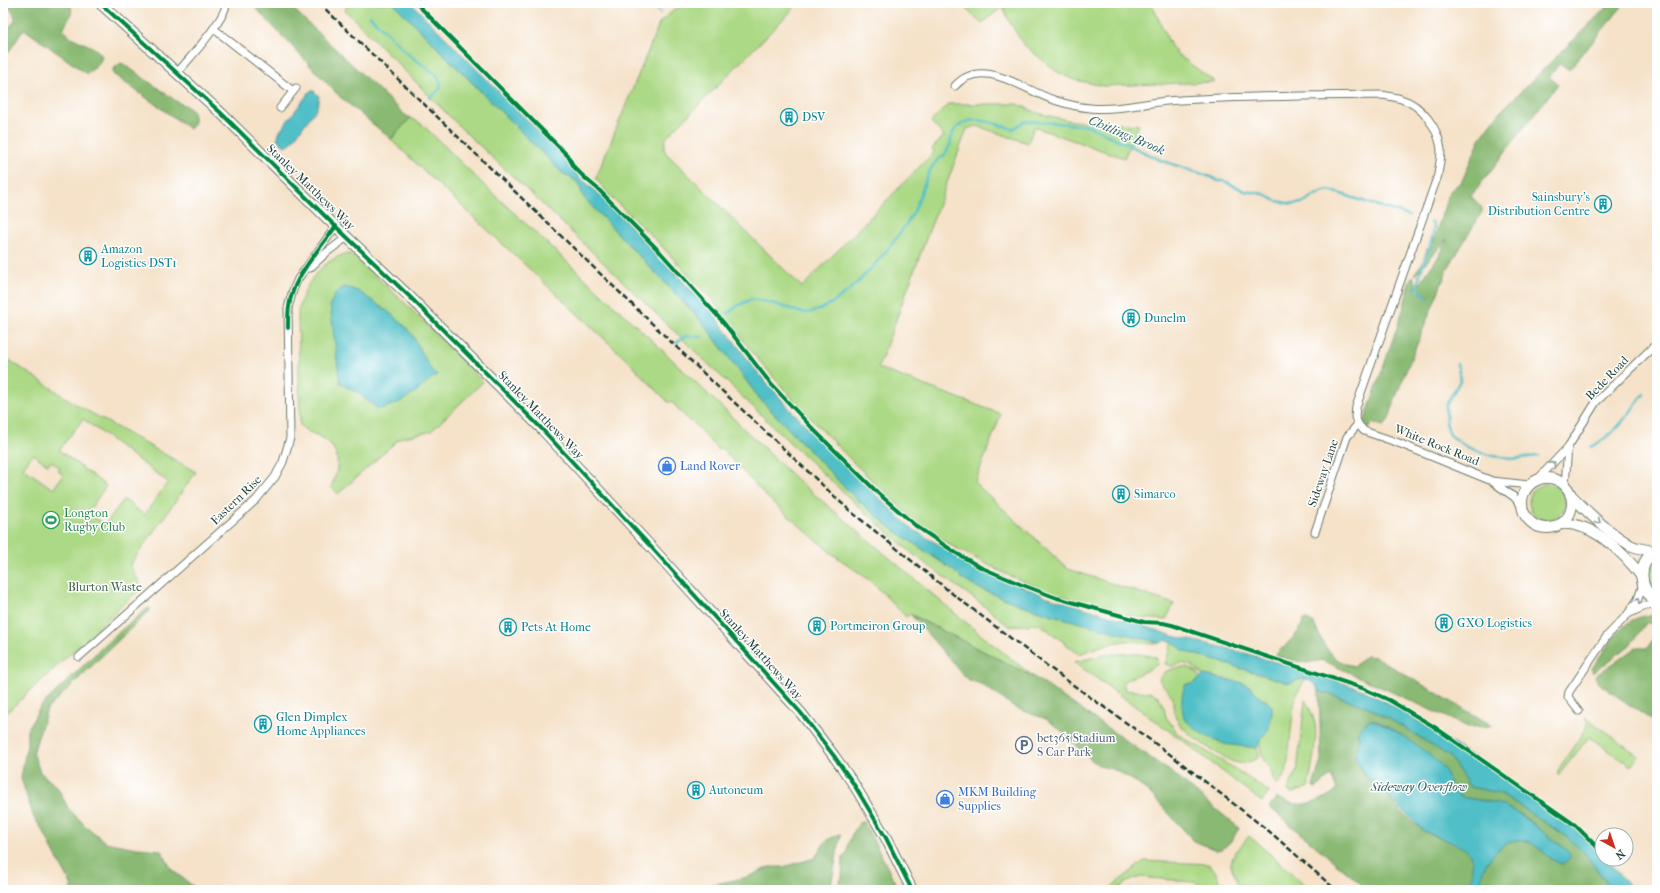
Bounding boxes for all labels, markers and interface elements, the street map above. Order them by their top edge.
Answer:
building icon: DSV [779,107,799,127]
place label: DSV [802,110,826,124]
water label: Chitlings Brook [1087,112,1168,158]
street label: Stanley Matthews Way [264,141,358,233]
place label: Sainsbury's Distribution Centre [1488,190,1591,218]
building icon: Sainsbury's Distribution Centre [1593,194,1613,214]
place label: Amazon Logistics DST1 [100,242,177,270]
building icon: Amazon Logistics DST1 [78,246,98,266]
building icon: Dunelm [1121,308,1141,328]
place label: Dunelm [1144,311,1186,325]
street label: Bede Road [1583,353,1632,403]
street label: Stanley Matthews Way [495,368,587,462]
street label: White Rock Road [1392,421,1482,469]
street label: Sideway Lane [1305,437,1341,509]
shop icon: Land Rover [657,456,677,476]
place label: Land Rover [680,459,741,473]
one-way arrow [1549,461,1556,468]
street label: Eastern Rise [208,472,264,528]
building icon: Simarco [1111,484,1131,504]
place label: Simarco [1134,487,1176,501]
place label: Longton Rugby Club [64,506,125,534]
sports icon: Longton Rugby Club [41,510,61,530]
one-way arrow [1594,516,1601,523]
park label: Blurton Waste [68,580,142,594]
one-way arrow [1632,598,1639,605]
street label: Stanley Matthews Way [717,606,806,703]
building icon: GXO Logistics [1434,613,1454,633]
building icon: Portmeiron Group [807,616,827,636]
place label: GXO Logistics [1457,616,1532,630]
building icon: Pets At Home [498,617,518,637]
place label: Portmeiron Group [830,619,926,633]
place label: Pets At Home [521,620,591,634]
place label: Glen Dimplex Home Appliances [276,710,366,738]
building icon: Glen Dimplex Home Appliances [253,714,273,734]
place label: bet365 Stadium S Car Park [1036,731,1115,759]
parking icon: bet365 Stadium S Car Park [1014,735,1034,755]
water label: Sideway Overflow [1370,779,1467,794]
building icon: Autoneum [686,780,706,800]
place label: Autoneum [708,783,763,797]
place label: MKM Building Supplies [958,785,1037,813]
shop icon: MKM Building Supplies [935,789,955,809]
north arrow [1594,827,1634,867]
text: N [1612,847,1627,862]

